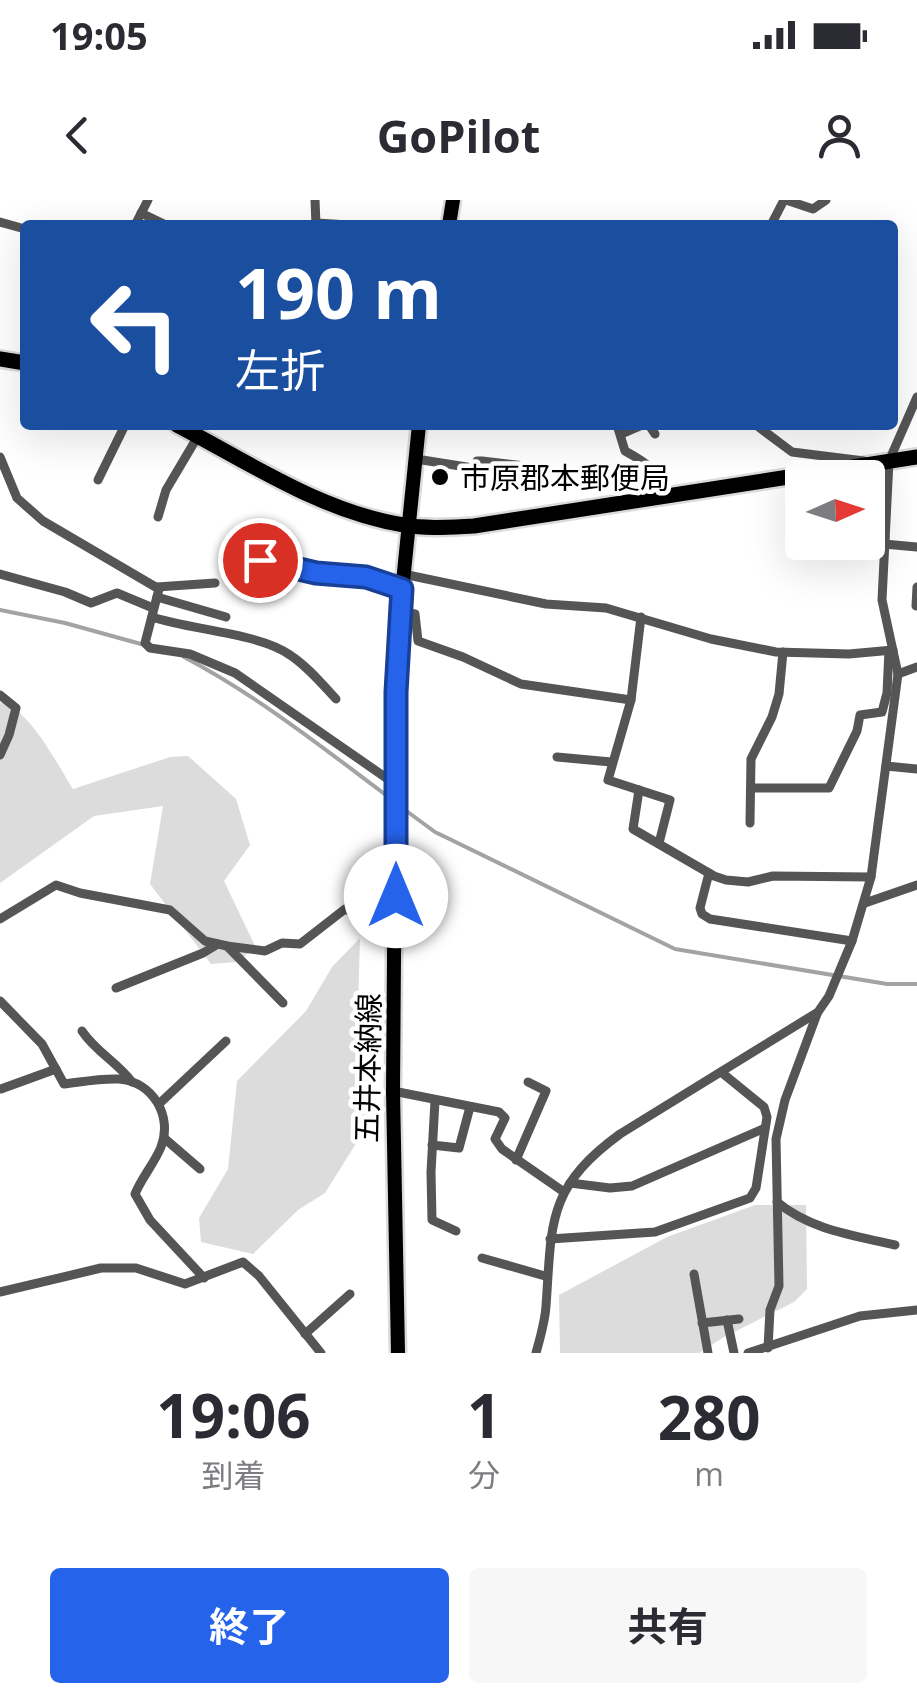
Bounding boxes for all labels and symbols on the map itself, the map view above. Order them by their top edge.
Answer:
place label: 市原郡本郵便局 [460,457,670,498]
north arrow [785,460,885,560]
marker: 市原郡本郵便局 [429,466,451,488]
pin [218,518,303,603]
position arrow [344,844,448,948]
street label: 五井本納線 [345,993,389,1143]

